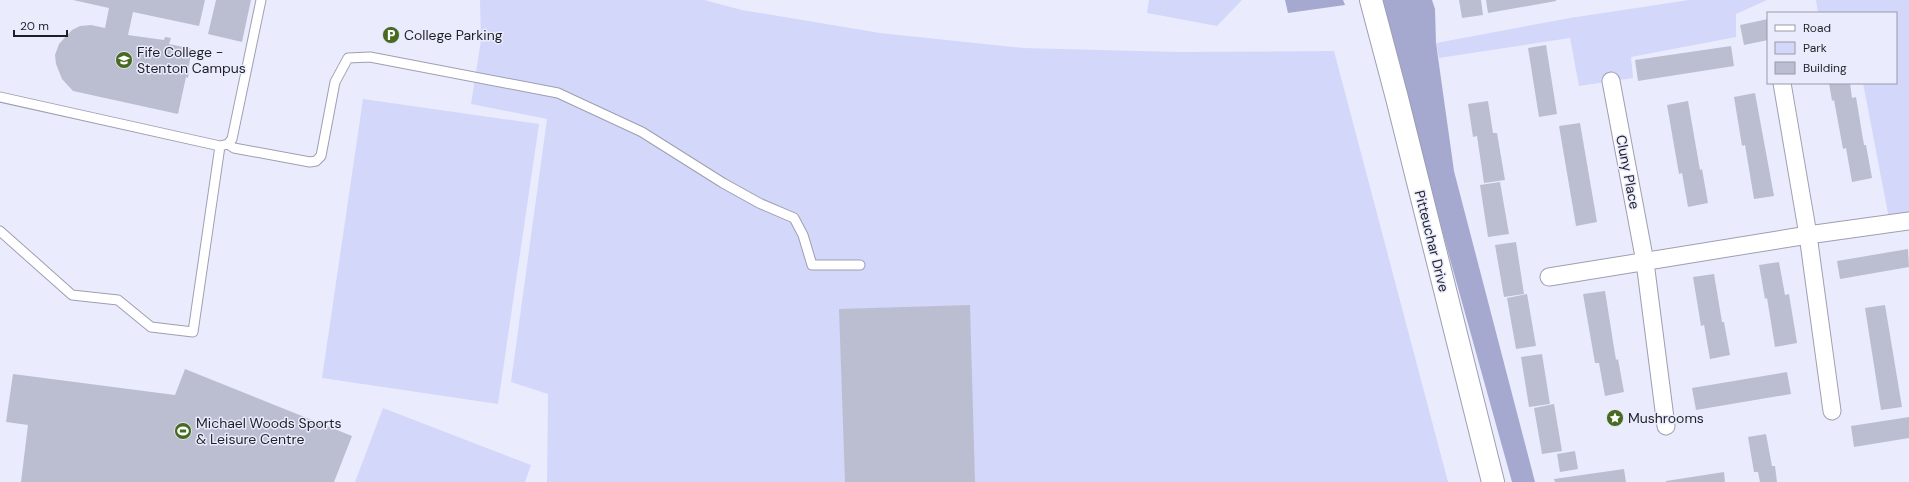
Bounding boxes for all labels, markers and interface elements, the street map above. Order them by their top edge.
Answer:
scale bar [14,12,67,38]
legend [1767,12,1897,84]
text: 20 m [20,18,49,34]
text: Road [1803,20,1831,36]
parking icon: College Parking [381,25,401,45]
place label: College Parking [404,26,503,44]
text: Park [1803,40,1827,56]
place label: Fife College - Stenton Campus [137,43,246,77]
school or university icon: Fife College - Stenton Campus [114,50,134,70]
text: Building [1803,60,1847,76]
street label: Cluny Place [1612,133,1644,211]
street label: Pitteuchar Drive [1411,188,1453,294]
place icon: Mushrooms [1605,408,1625,428]
place label: Mushrooms [1628,409,1704,427]
place label: Michael Woods Sports & Leisure Centre [196,414,341,448]
sports icon: Michael Woods Sports & Leisure Centre [173,421,193,441]

